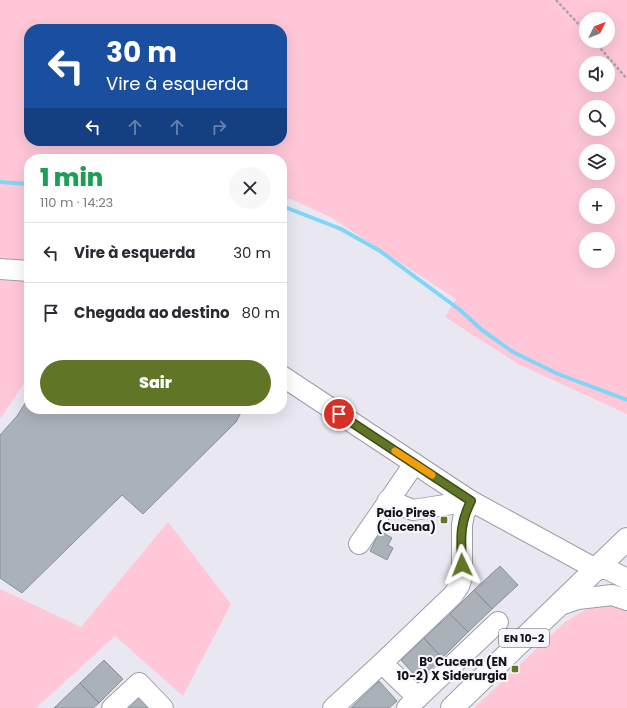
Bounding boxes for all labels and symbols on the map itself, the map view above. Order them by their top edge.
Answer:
north arrow [579,12,615,48]
pin [322,397,356,431]
place label: Paio Pires (Cucena) [376,504,436,535]
marker: Paio Pires (Cucena) [439,515,449,525]
position arrow [441,544,483,586]
road number: EN 10-2 [499,629,549,647]
place label: Bº Cucena (EN 10-2) X Siderurgia [397,653,507,684]
marker: Bº Cucena (EN 10-2) X Siderurgia [510,664,520,674]

